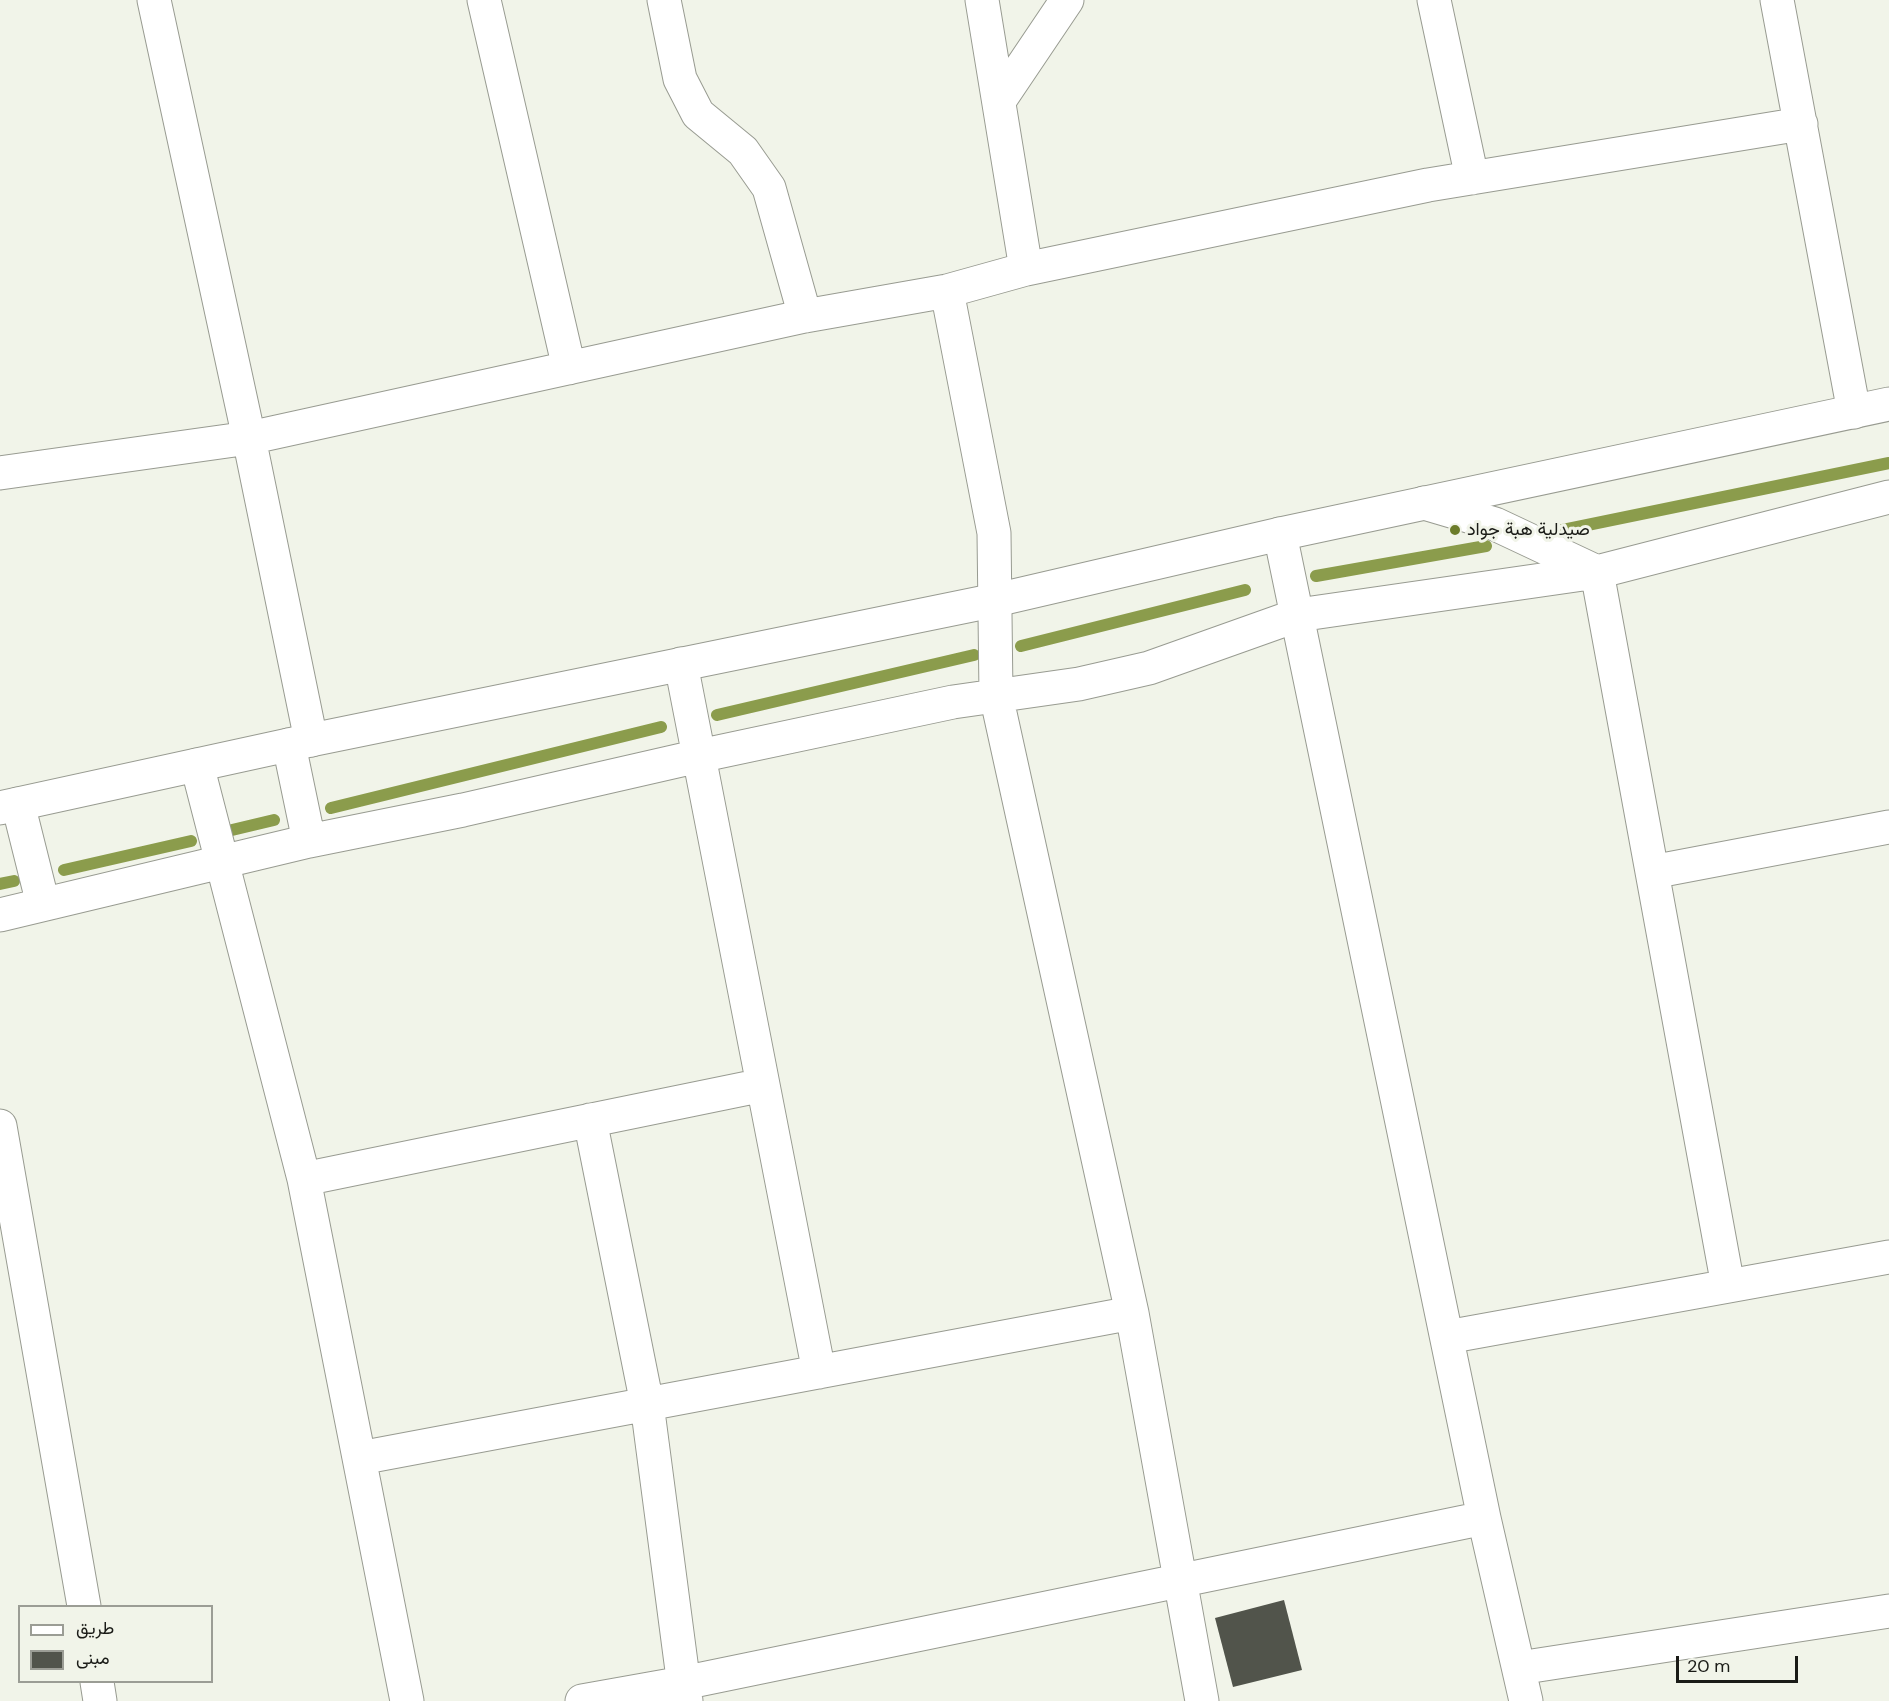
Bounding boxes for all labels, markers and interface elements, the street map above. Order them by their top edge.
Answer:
place label: صيدلية هبة جواد [1467,519,1590,541]
marker: صيدلية هبة جواد [1448,523,1462,537]
legend [18,1605,213,1683]
text: طريق [76,1616,114,1640]
scale bar [1679,1644,1800,1682]
text: مبنى [76,1646,110,1670]
text: 20 m [1687,1654,1730,1678]

